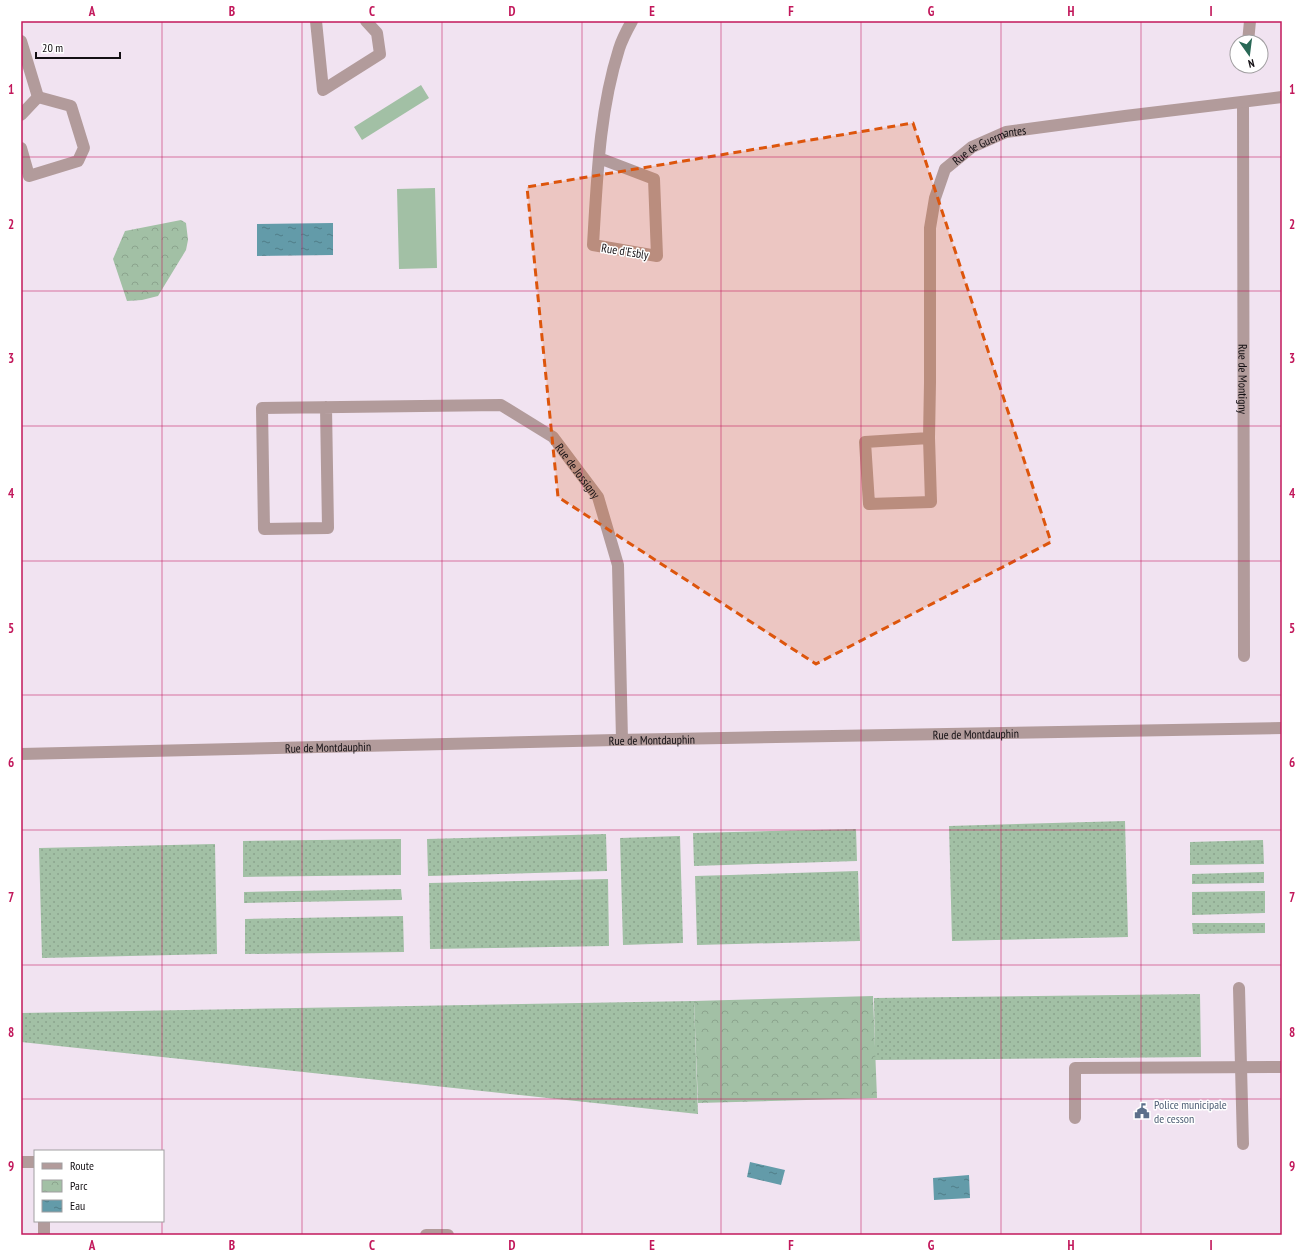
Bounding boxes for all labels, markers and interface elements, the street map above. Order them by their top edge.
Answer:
text: A [88,3,96,20]
text: B [229,3,235,20]
text: C [369,3,375,20]
text: D [509,3,516,20]
text: E [649,3,655,20]
text: F [788,3,794,20]
text: G [928,3,935,20]
text: H [1068,3,1075,20]
text: I [1209,3,1213,20]
scale bar [36,34,120,60]
north arrow [1229,34,1269,74]
text: 20 m [42,40,63,55]
text: N [1247,56,1256,71]
text: 1 [8,81,14,98]
text: 1 [1289,81,1295,98]
street label: Rue de Guermantes [949,122,1027,168]
text: 2 [8,216,14,233]
text: 2 [1289,216,1295,233]
street label: Rue d'Esbly [600,240,650,262]
street label: Rue de Montigny [1236,344,1251,415]
text: 3 [8,350,14,367]
text: 3 [1289,350,1295,367]
street label: Rue de Jossigny [553,440,604,501]
text: 4 [8,485,15,502]
text: 4 [1289,485,1296,502]
text: 5 [8,620,14,637]
text: 5 [1289,620,1295,637]
street label: Rue de Montdauphin [933,725,1019,742]
street label: Rue de Montdauphin [609,731,695,748]
street label: Rue de Montdauphin [285,738,371,755]
text: 6 [8,754,14,771]
text: 6 [1289,754,1295,771]
text: 7 [8,889,14,906]
text: 7 [1289,889,1295,906]
text: 8 [8,1024,14,1041]
text: 8 [1289,1024,1295,1041]
place label: Police municipale de cesson [1154,1097,1227,1126]
public building icon: Police municipale de cesson [1133,1102,1151,1120]
legend [34,1150,164,1222]
text: 9 [8,1158,14,1175]
text: Route [70,1158,94,1173]
text: 9 [1289,1158,1295,1175]
text: Parc [70,1178,88,1193]
text: Eau [70,1198,85,1213]
text: A [88,1237,96,1254]
text: B [229,1237,235,1254]
text: C [369,1237,375,1254]
text: D [509,1237,516,1254]
text: E [649,1237,655,1254]
text: F [788,1237,794,1254]
text: G [928,1237,935,1254]
text: H [1068,1237,1075,1254]
text: I [1209,1237,1213,1254]

